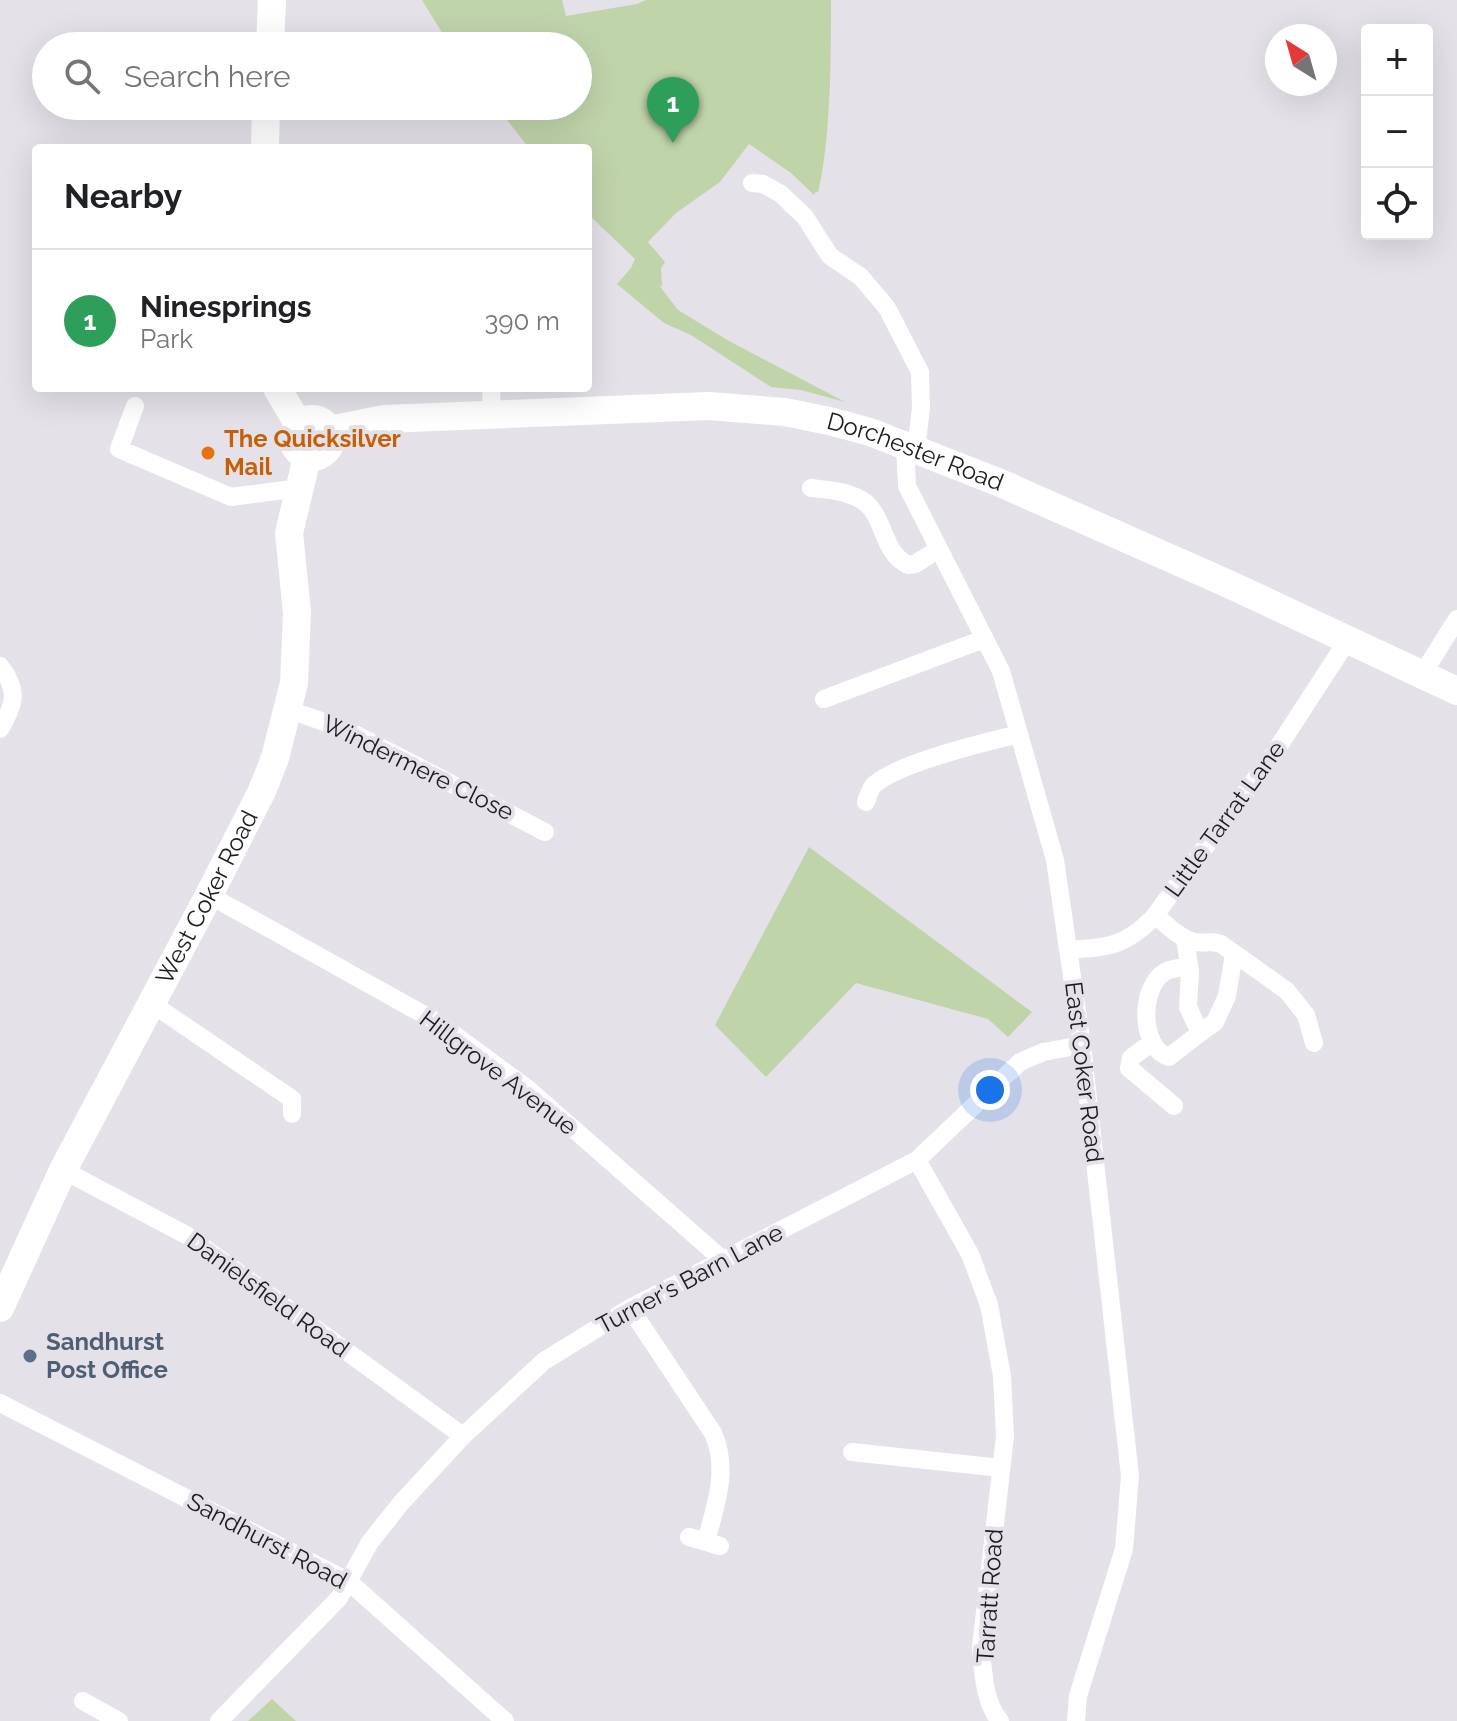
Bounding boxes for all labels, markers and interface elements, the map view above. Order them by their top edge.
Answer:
north arrow [1265,24,1337,96]
map controls [1361,24,1433,240]
button: + [1361,24,1433,96]
search box [32,32,592,120]
icon: search [60,54,104,98]
text: Search here [124,59,291,94]
pin: 1 [647,77,699,143]
button: − [1361,96,1433,168]
button: locate [1361,168,1433,240]
text: Nearby [64,176,182,216]
text: Ninesprings [140,289,312,324]
text: 1 [84,306,96,336]
text: 390 m [484,306,560,336]
text: Park [140,324,193,354]
street label: Dorchester Road [824,406,1008,497]
place label: The Quicksilver Mail [224,424,401,481]
marker: The Quicksilver Mail [199,444,217,462]
street label: Windermere Close [318,709,519,826]
street label: Little Tarrat Lane [1158,735,1291,902]
street label: West Coker Road [149,805,264,989]
street label: East Coker Road [1059,980,1110,1164]
street label: Hillgrove Avenue [414,1004,582,1141]
your location [970,1070,1010,1110]
street label: Turner's Barn Lane [592,1217,788,1340]
street label: Danielsfield Road [182,1226,355,1363]
place label: Sandhurst Post Office [46,1327,168,1384]
marker: Sandhurst Post Office [21,1347,39,1365]
street label: Sandhurst Road [182,1486,352,1595]
street label: Tarratt Road [970,1528,1009,1664]

